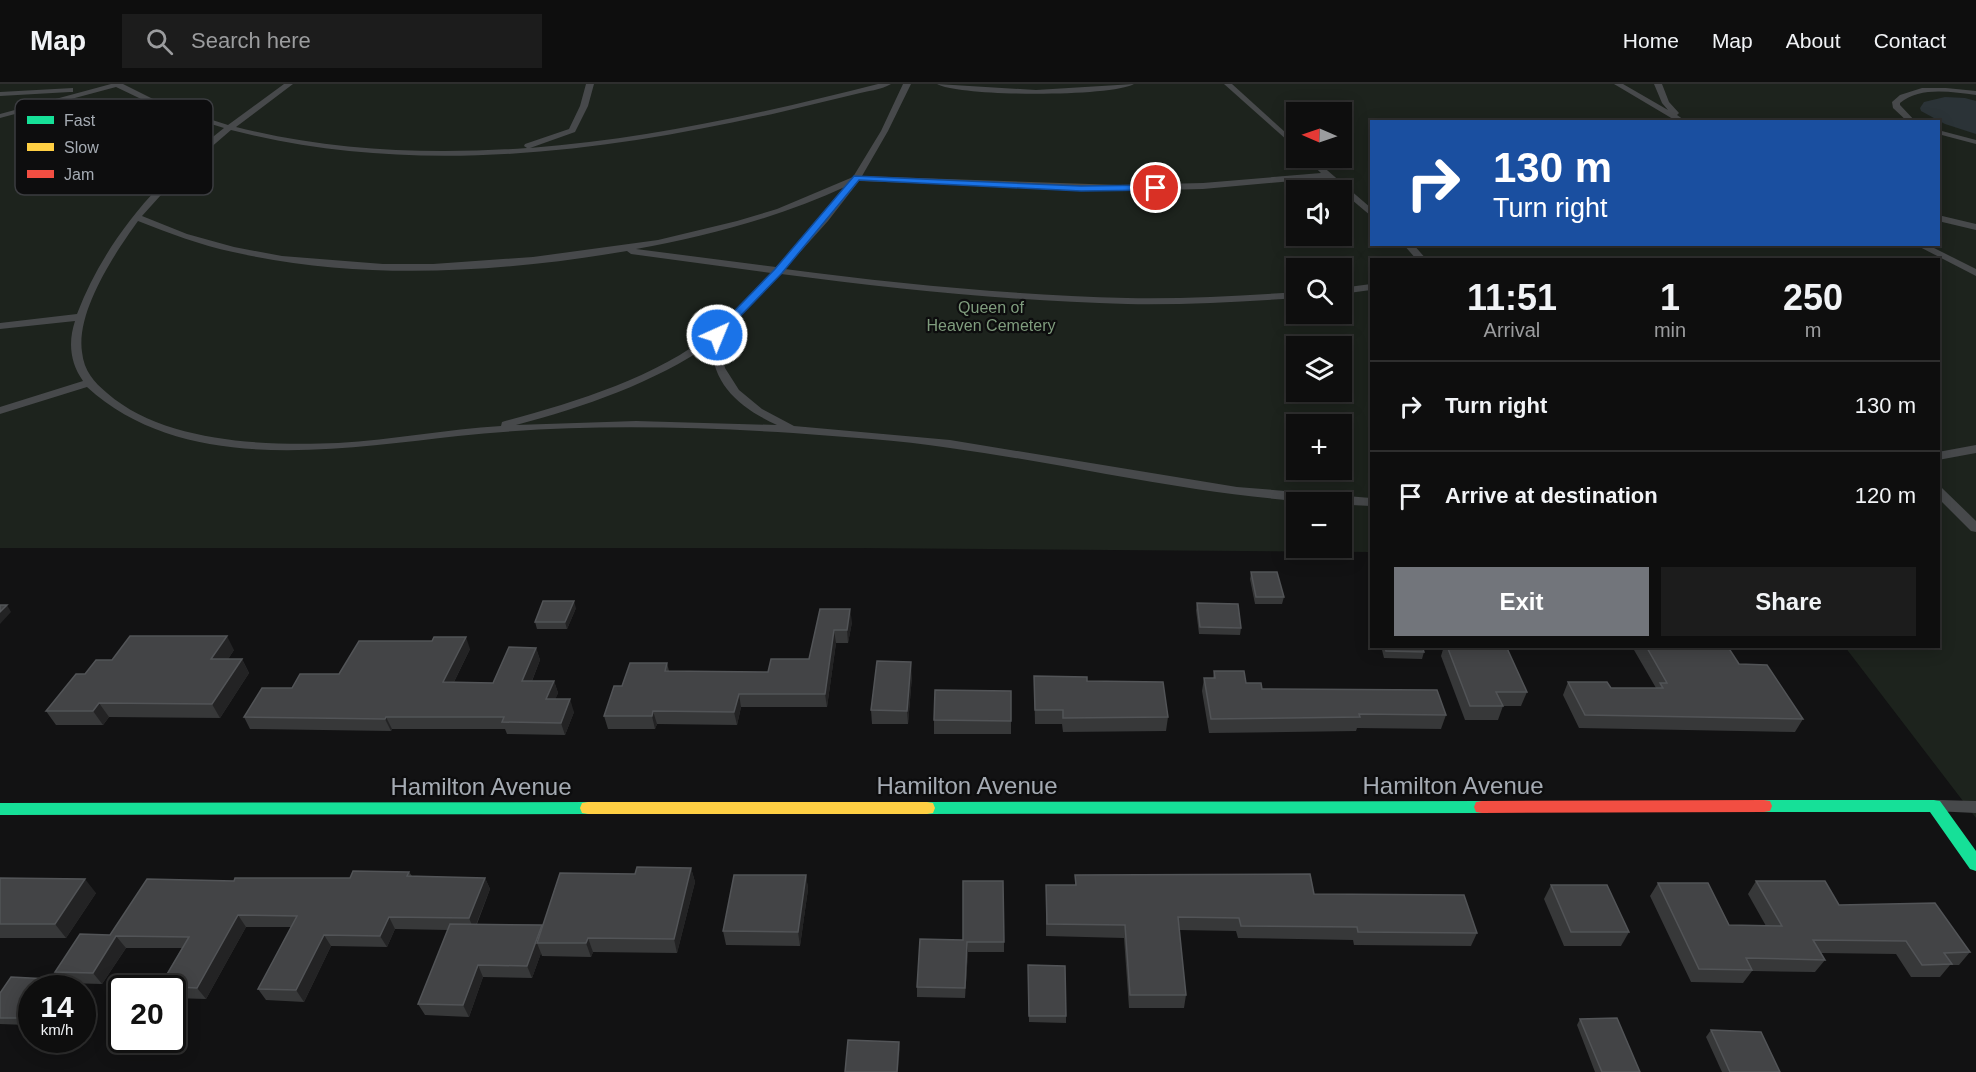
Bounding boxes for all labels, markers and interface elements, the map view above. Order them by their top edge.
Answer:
search box [122,14,542,68]
text: Map [30,25,86,56]
icon: search [143,25,176,58]
text: Search here [191,28,311,53]
text: Home [1623,29,1679,52]
text: Map [1712,29,1753,52]
text: About [1786,29,1841,52]
text: Contact [1874,29,1946,52]
legend [15,99,213,195]
north arrow [1286,102,1352,168]
map controls [1286,102,1352,558]
text: Fast [64,112,96,129]
text: Slow [64,139,99,156]
icon: right [1394,144,1472,222]
text: 130 m [1493,144,1612,191]
pin [1130,162,1181,213]
text: Jam [64,166,94,183]
icon: arrive [1139,171,1172,204]
button: sound [1286,180,1352,246]
text: Turn right [1493,193,1608,223]
button: search [1286,258,1352,324]
text: 11:51 [1467,277,1557,318]
text: 1 [1660,277,1680,318]
text: 250 [1783,277,1843,318]
park label: Queen of Heaven Cemetery [927,299,1055,334]
position arrow [685,303,749,367]
text: Arrival [1484,319,1540,341]
text: min [1654,319,1686,341]
text: m [1805,319,1821,341]
button: layers [1286,336,1352,402]
icon: right [1394,390,1427,423]
text: Turn right [1445,393,1547,418]
text: 130 m [1855,393,1916,418]
button: + [1286,414,1352,480]
icon: arrive [1394,480,1427,513]
text: Arrive at destination [1445,483,1658,508]
text: 120 m [1855,483,1916,508]
button: − [1286,492,1352,558]
button: Exit [1394,567,1649,636]
button: Share [1661,567,1916,636]
street label: Hamilton Avenue [876,772,1058,799]
street label: Hamilton Avenue [1362,772,1544,799]
street label: Hamilton Avenue [390,773,572,800]
speed limit sign: 20 [108,975,186,1053]
text: 14 [40,990,74,1023]
text: km/h [41,1021,73,1038]

